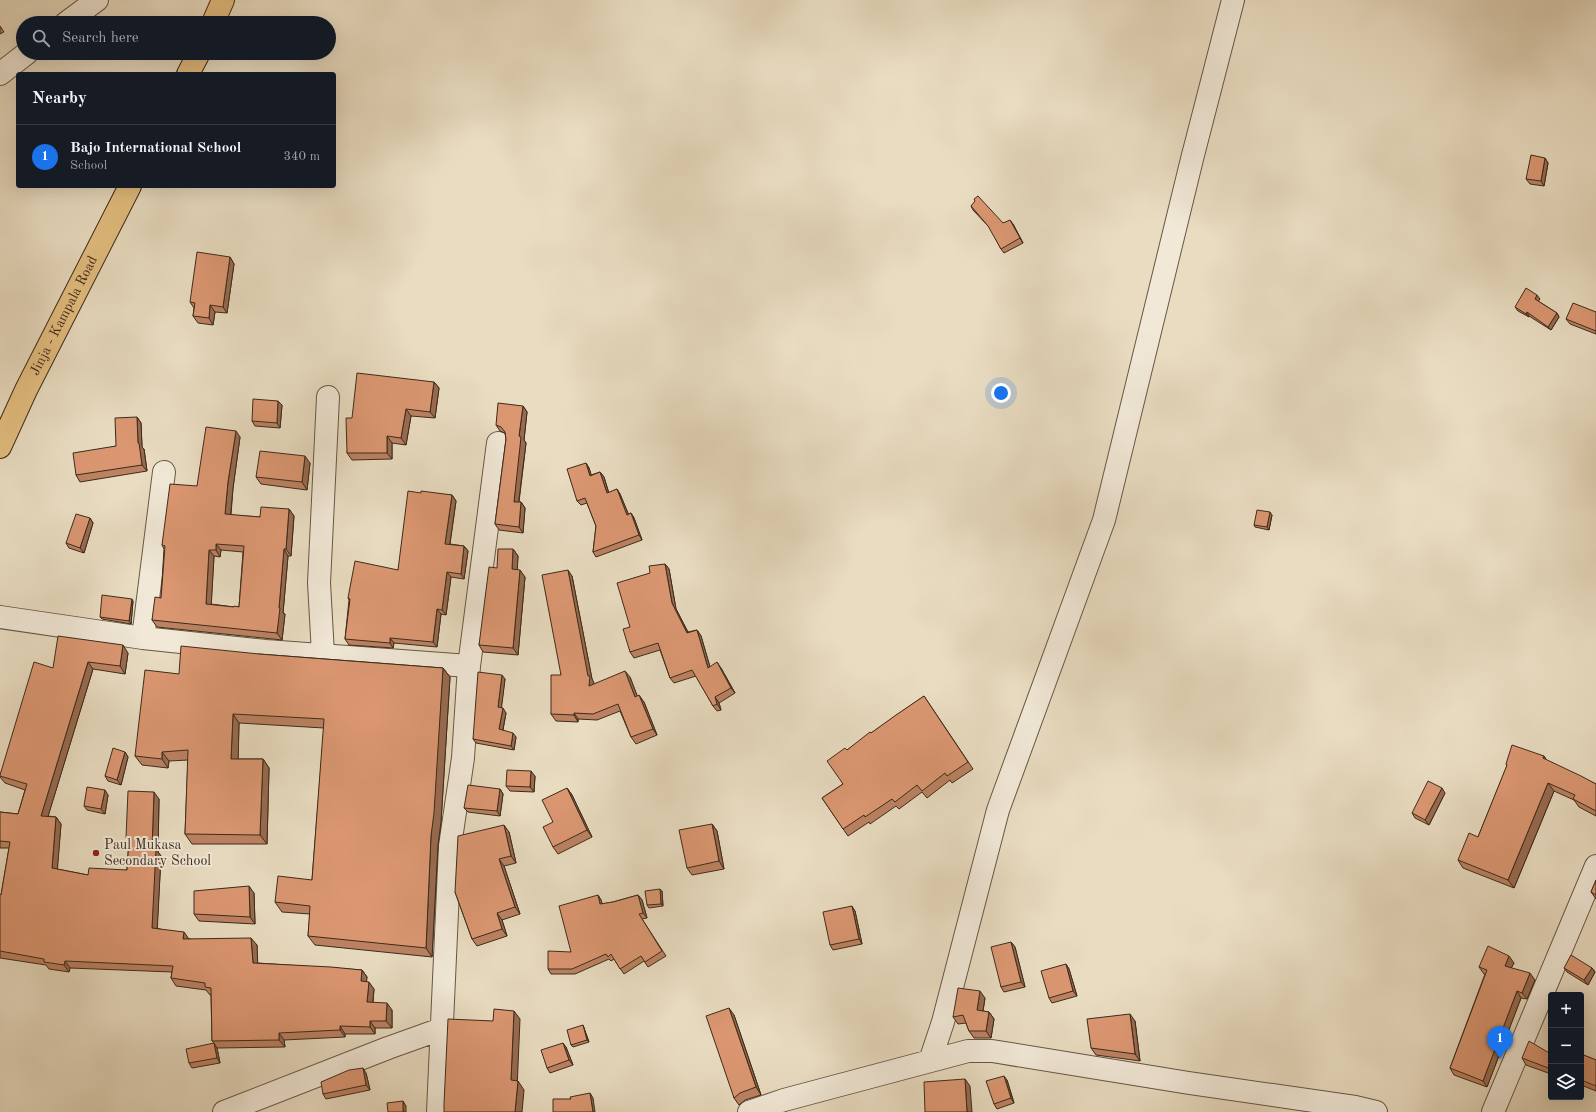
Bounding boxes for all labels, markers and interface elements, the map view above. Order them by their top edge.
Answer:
search box [16,16,336,60]
icon: search [30,27,52,49]
text: Search here [62,31,139,46]
text: Nearby [32,90,87,107]
text: Bajo International School [70,141,241,156]
text: 1 [41,150,49,163]
text: 340 m [283,150,320,163]
text: School [70,159,107,172]
street label: Jinja - Kampala Road [28,254,100,378]
your location [991,383,1011,403]
place label: Paul Mukasa Secondary School [104,838,211,868]
marker: Paul Mukasa Secondary School [91,848,101,858]
map controls [1548,992,1584,1100]
button: + [1548,992,1584,1028]
pin: 1 [1487,1026,1513,1059]
button: − [1548,1028,1584,1064]
button: layers [1548,1064,1584,1100]

